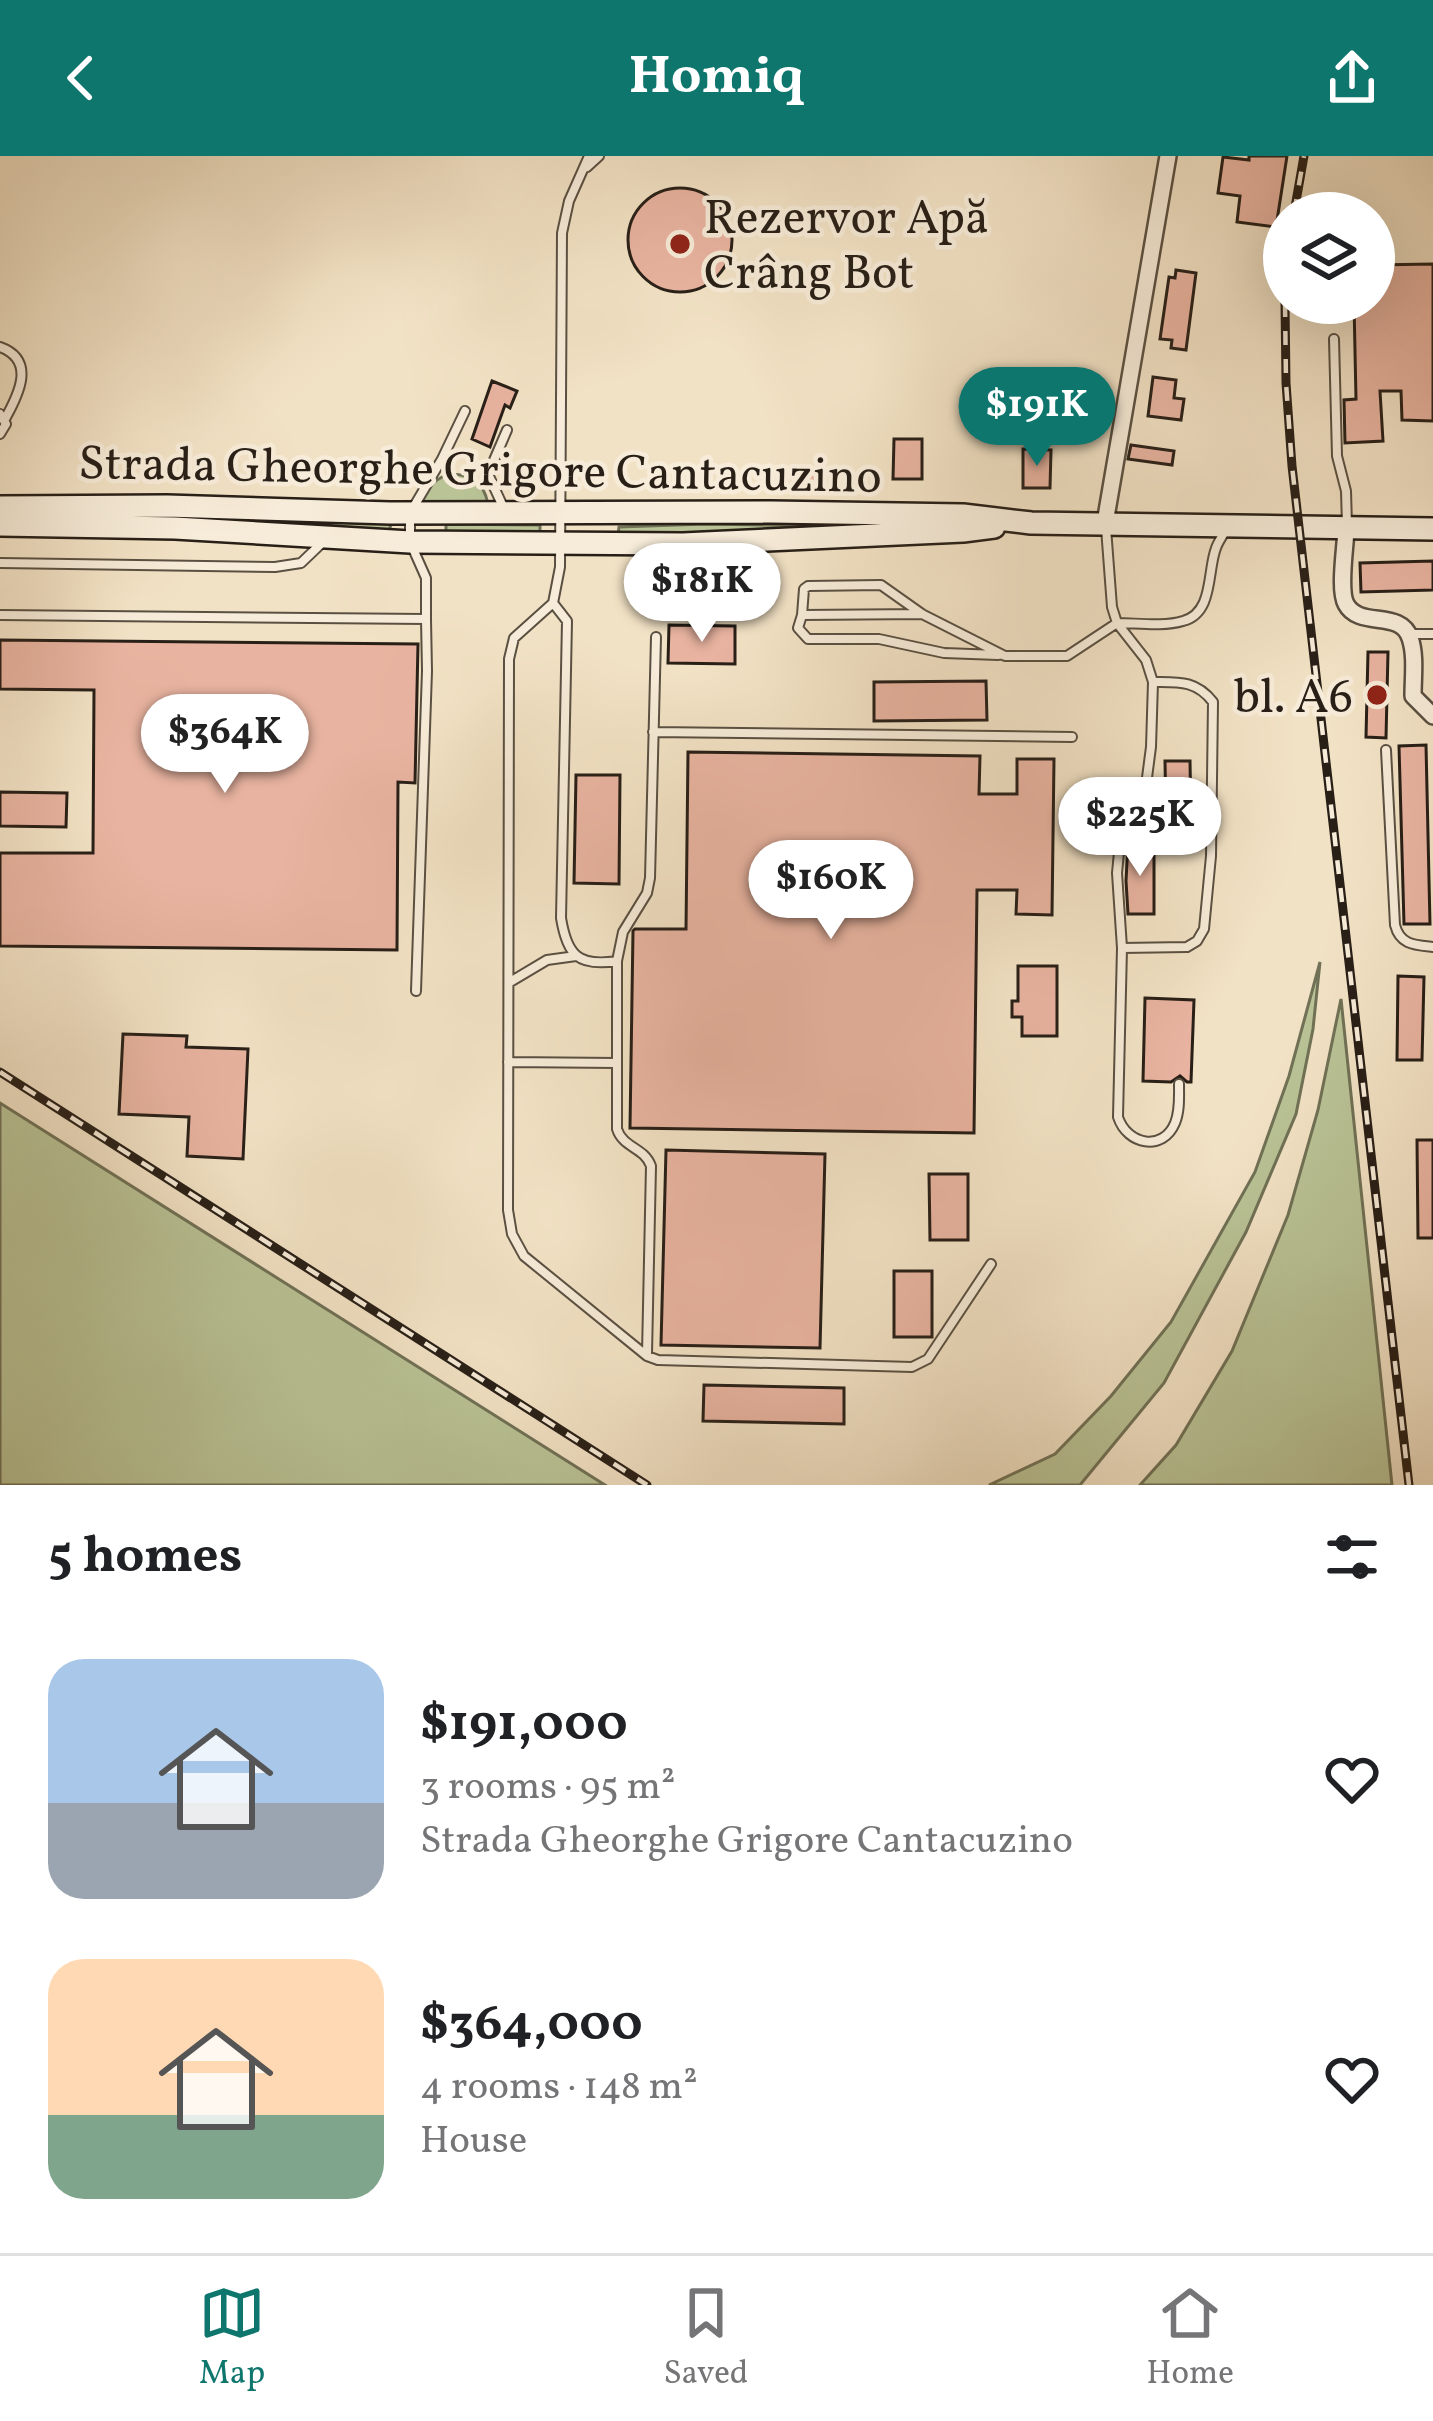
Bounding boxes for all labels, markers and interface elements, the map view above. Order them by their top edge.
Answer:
text: Homiq [629,41,804,116]
icon: back [48,45,114,111]
icon: share [1319,45,1385,111]
place label: Rezervor Apă Crâng Bot [704,187,989,309]
map controls [1263,192,1395,324]
button: layers [1263,192,1395,324]
marker: Rezervor Apă Crâng Bot [667,231,693,257]
pin: $191K [953,367,1121,469]
text: $191K [986,379,1088,433]
street label: Strada Gheorghe Grigore Cantacuzino [78,432,882,513]
pin: $181K [618,543,786,645]
text: $181K [651,555,753,609]
place label: bl. A6 [1234,666,1353,733]
marker: bl. A6 [1364,682,1390,708]
pin: $364K [141,694,309,796]
text: $364K [168,706,282,760]
pin: $225K [1056,777,1224,879]
text: $225K [1085,789,1195,843]
pin: $160K [747,840,915,942]
text: $160K [775,852,887,906]
text: 5 homes [48,1522,242,1593]
icon: filters [1319,1524,1385,1590]
text: $191,000 [420,1690,628,1761]
icon: home [144,1707,288,1851]
icon: heart [1319,1746,1385,1812]
text: 3 rooms · 95 m² [420,1761,675,1815]
text: Strada Gheorghe Grigore Cantacuzino [420,1815,1073,1869]
text: $364,000 [420,1990,643,2061]
icon: home [144,2007,288,2151]
icon: heart [1319,2046,1385,2112]
text: 4 rooms · 148 m² [420,2061,698,2115]
text: House [420,2115,527,2169]
tab: Map [199,2280,265,2398]
tab: Saved [663,2280,748,2398]
tab: Home [1147,2280,1234,2398]

